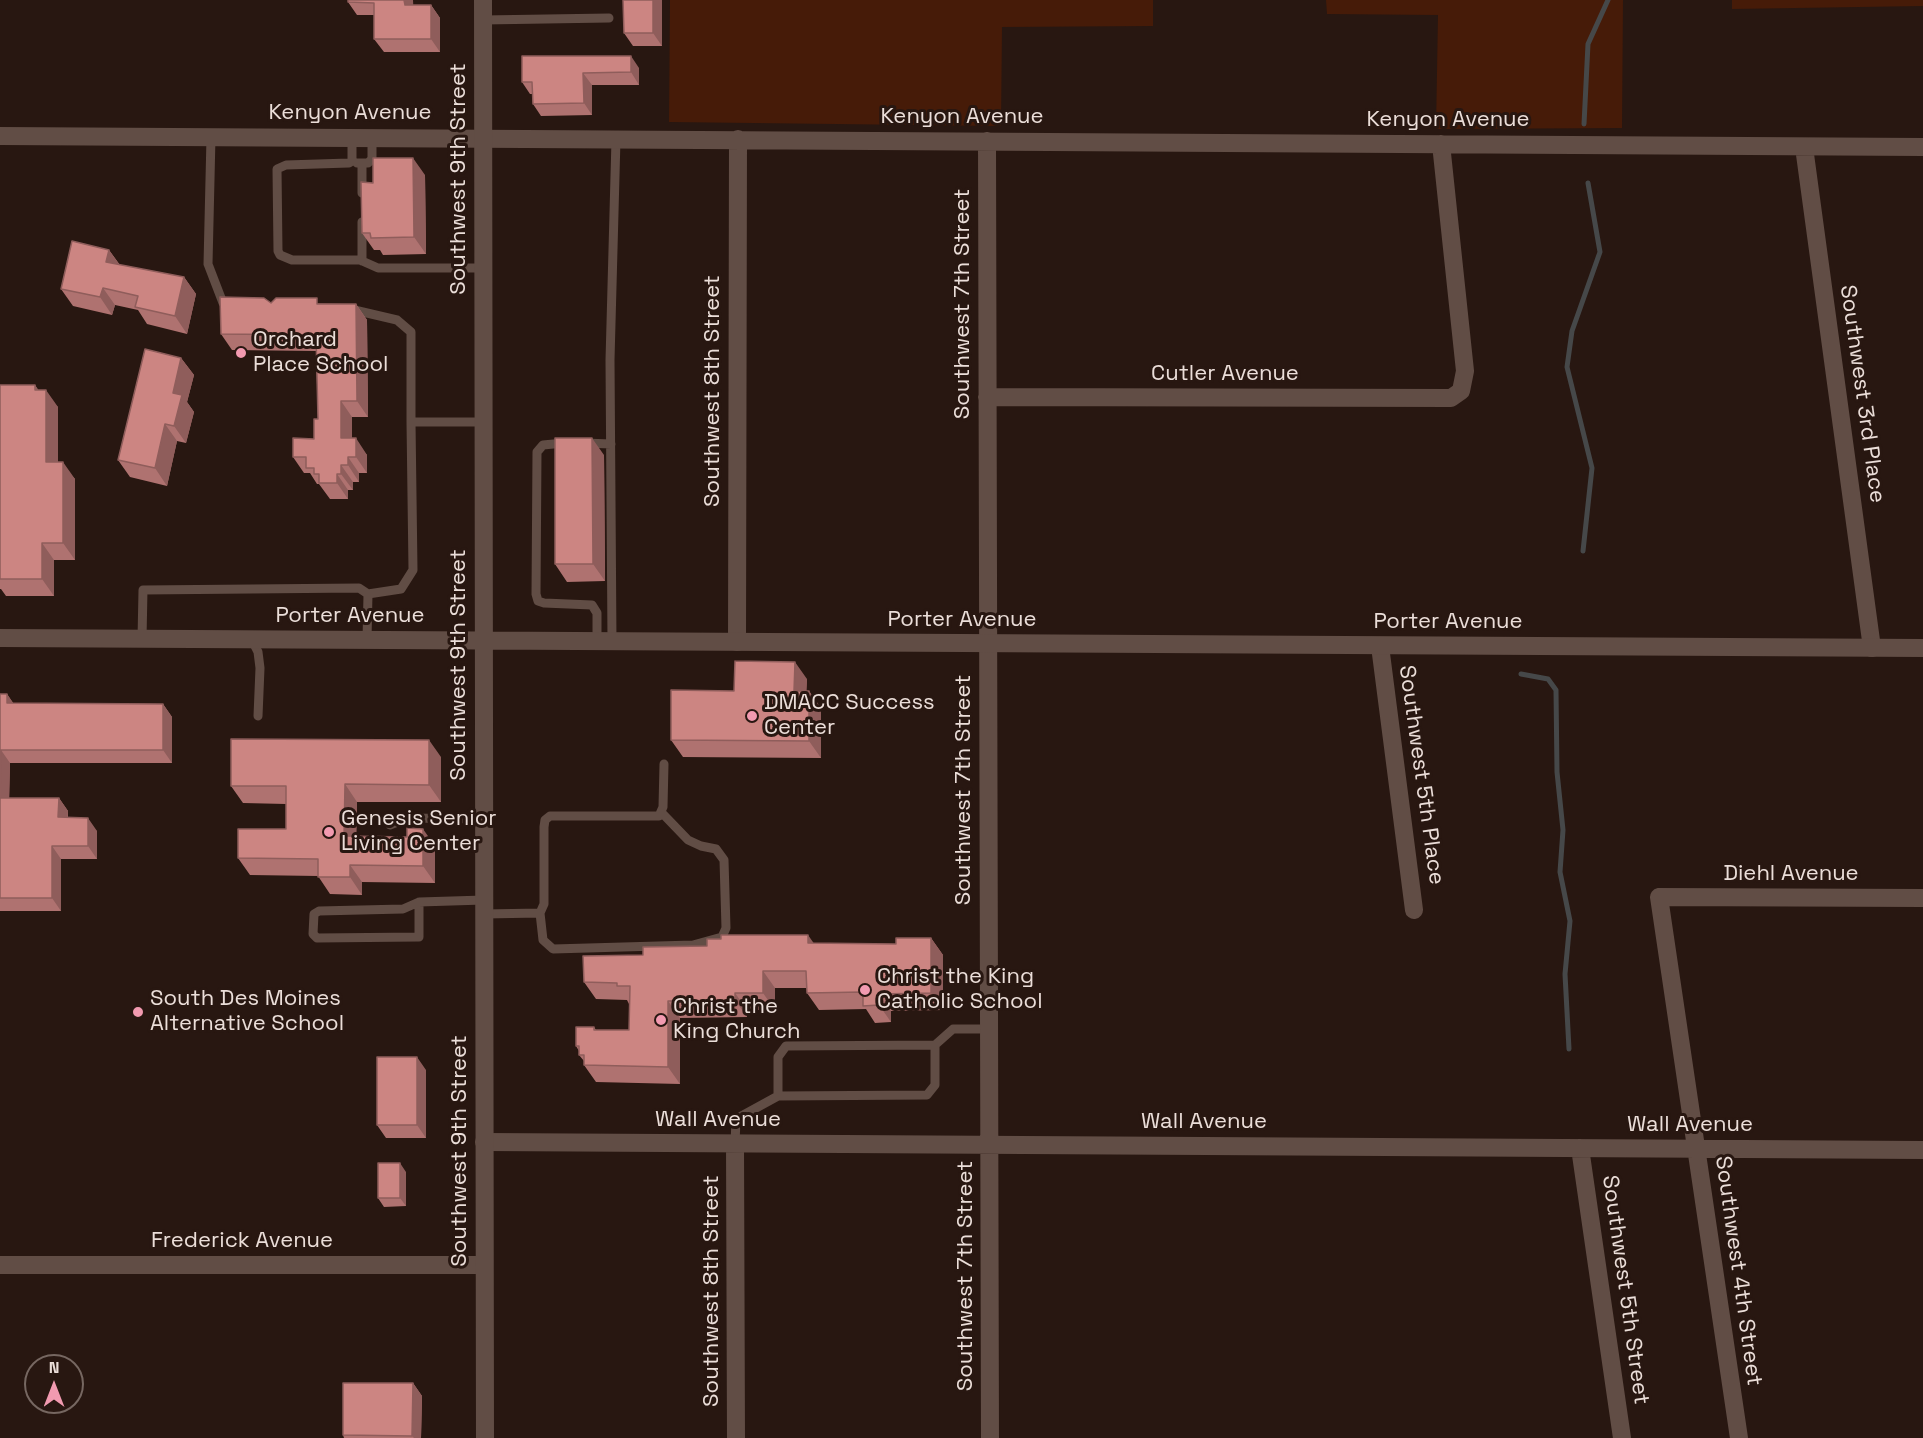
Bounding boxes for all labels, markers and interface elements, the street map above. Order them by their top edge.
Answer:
street label: Southwest 9th Street [446,63,472,295]
street label: Kenyon Avenue [268,100,432,126]
street label: Kenyon Avenue [880,104,1044,130]
street label: Kenyon Avenue [1366,107,1530,133]
street label: Southwest 7th Street [950,189,976,419]
street label: Southwest 8th Street [700,275,726,507]
street label: Southwest 3rd Place [1834,283,1890,505]
place label: Orchard Place School [253,327,389,378]
marker: Orchard Place School [234,346,248,360]
street label: Cutler Avenue [1151,361,1299,387]
street label: Southwest 9th Street [446,549,472,781]
street label: Porter Avenue [275,603,425,629]
street label: Porter Avenue [887,607,1037,633]
street label: Porter Avenue [1373,609,1523,635]
street label: Southwest 5th Place [1393,664,1449,886]
street label: Southwest 7th Street [951,675,977,905]
place label: DMACC Success Center [764,690,935,742]
marker: DMACC Success Center [745,709,759,723]
place label: Genesis Senior Living Center [341,806,497,858]
marker: Genesis Senior Living Center [322,825,336,839]
street label: Diehl Avenue [1723,861,1859,887]
place label: Christ the King Catholic School [877,964,1043,1016]
marker: Christ the King Catholic School [858,983,872,997]
place label: South Des Moines Alternative School [150,986,344,1038]
place label: Christ the King Church [673,994,801,1046]
marker: South Des Moines Alternative School [131,1005,145,1019]
marker: Christ the King Church [654,1013,668,1027]
street label: Southwest 9th Street [447,1035,473,1267]
street label: Wall Avenue [655,1107,781,1133]
street label: Wall Avenue [1141,1109,1267,1135]
street label: Wall Avenue [1627,1112,1753,1138]
street label: Southwest 4th Street [1709,1154,1767,1388]
street label: Southwest 7th Street [953,1161,979,1391]
street label: Southwest 5th Street [1596,1174,1654,1406]
street label: Southwest 8th Street [699,1175,725,1407]
street label: Frederick Avenue [151,1228,333,1254]
north arrow [24,1354,84,1414]
text: N [49,1357,59,1378]

